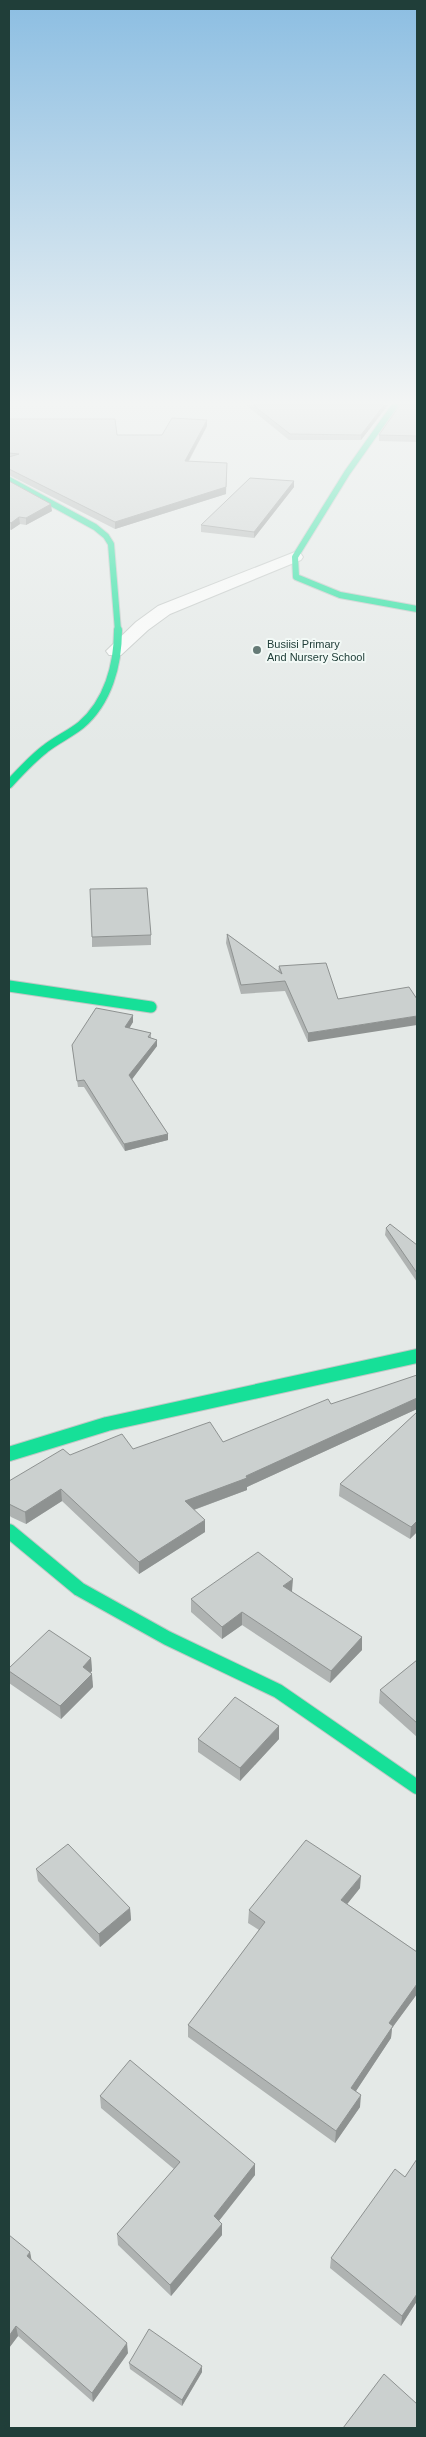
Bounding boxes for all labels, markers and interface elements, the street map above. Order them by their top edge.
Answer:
place label: Busiisi Primary And Nursery School [267,638,365,663]
marker: Busiisi Primary And Nursery School [251,644,263,656]

